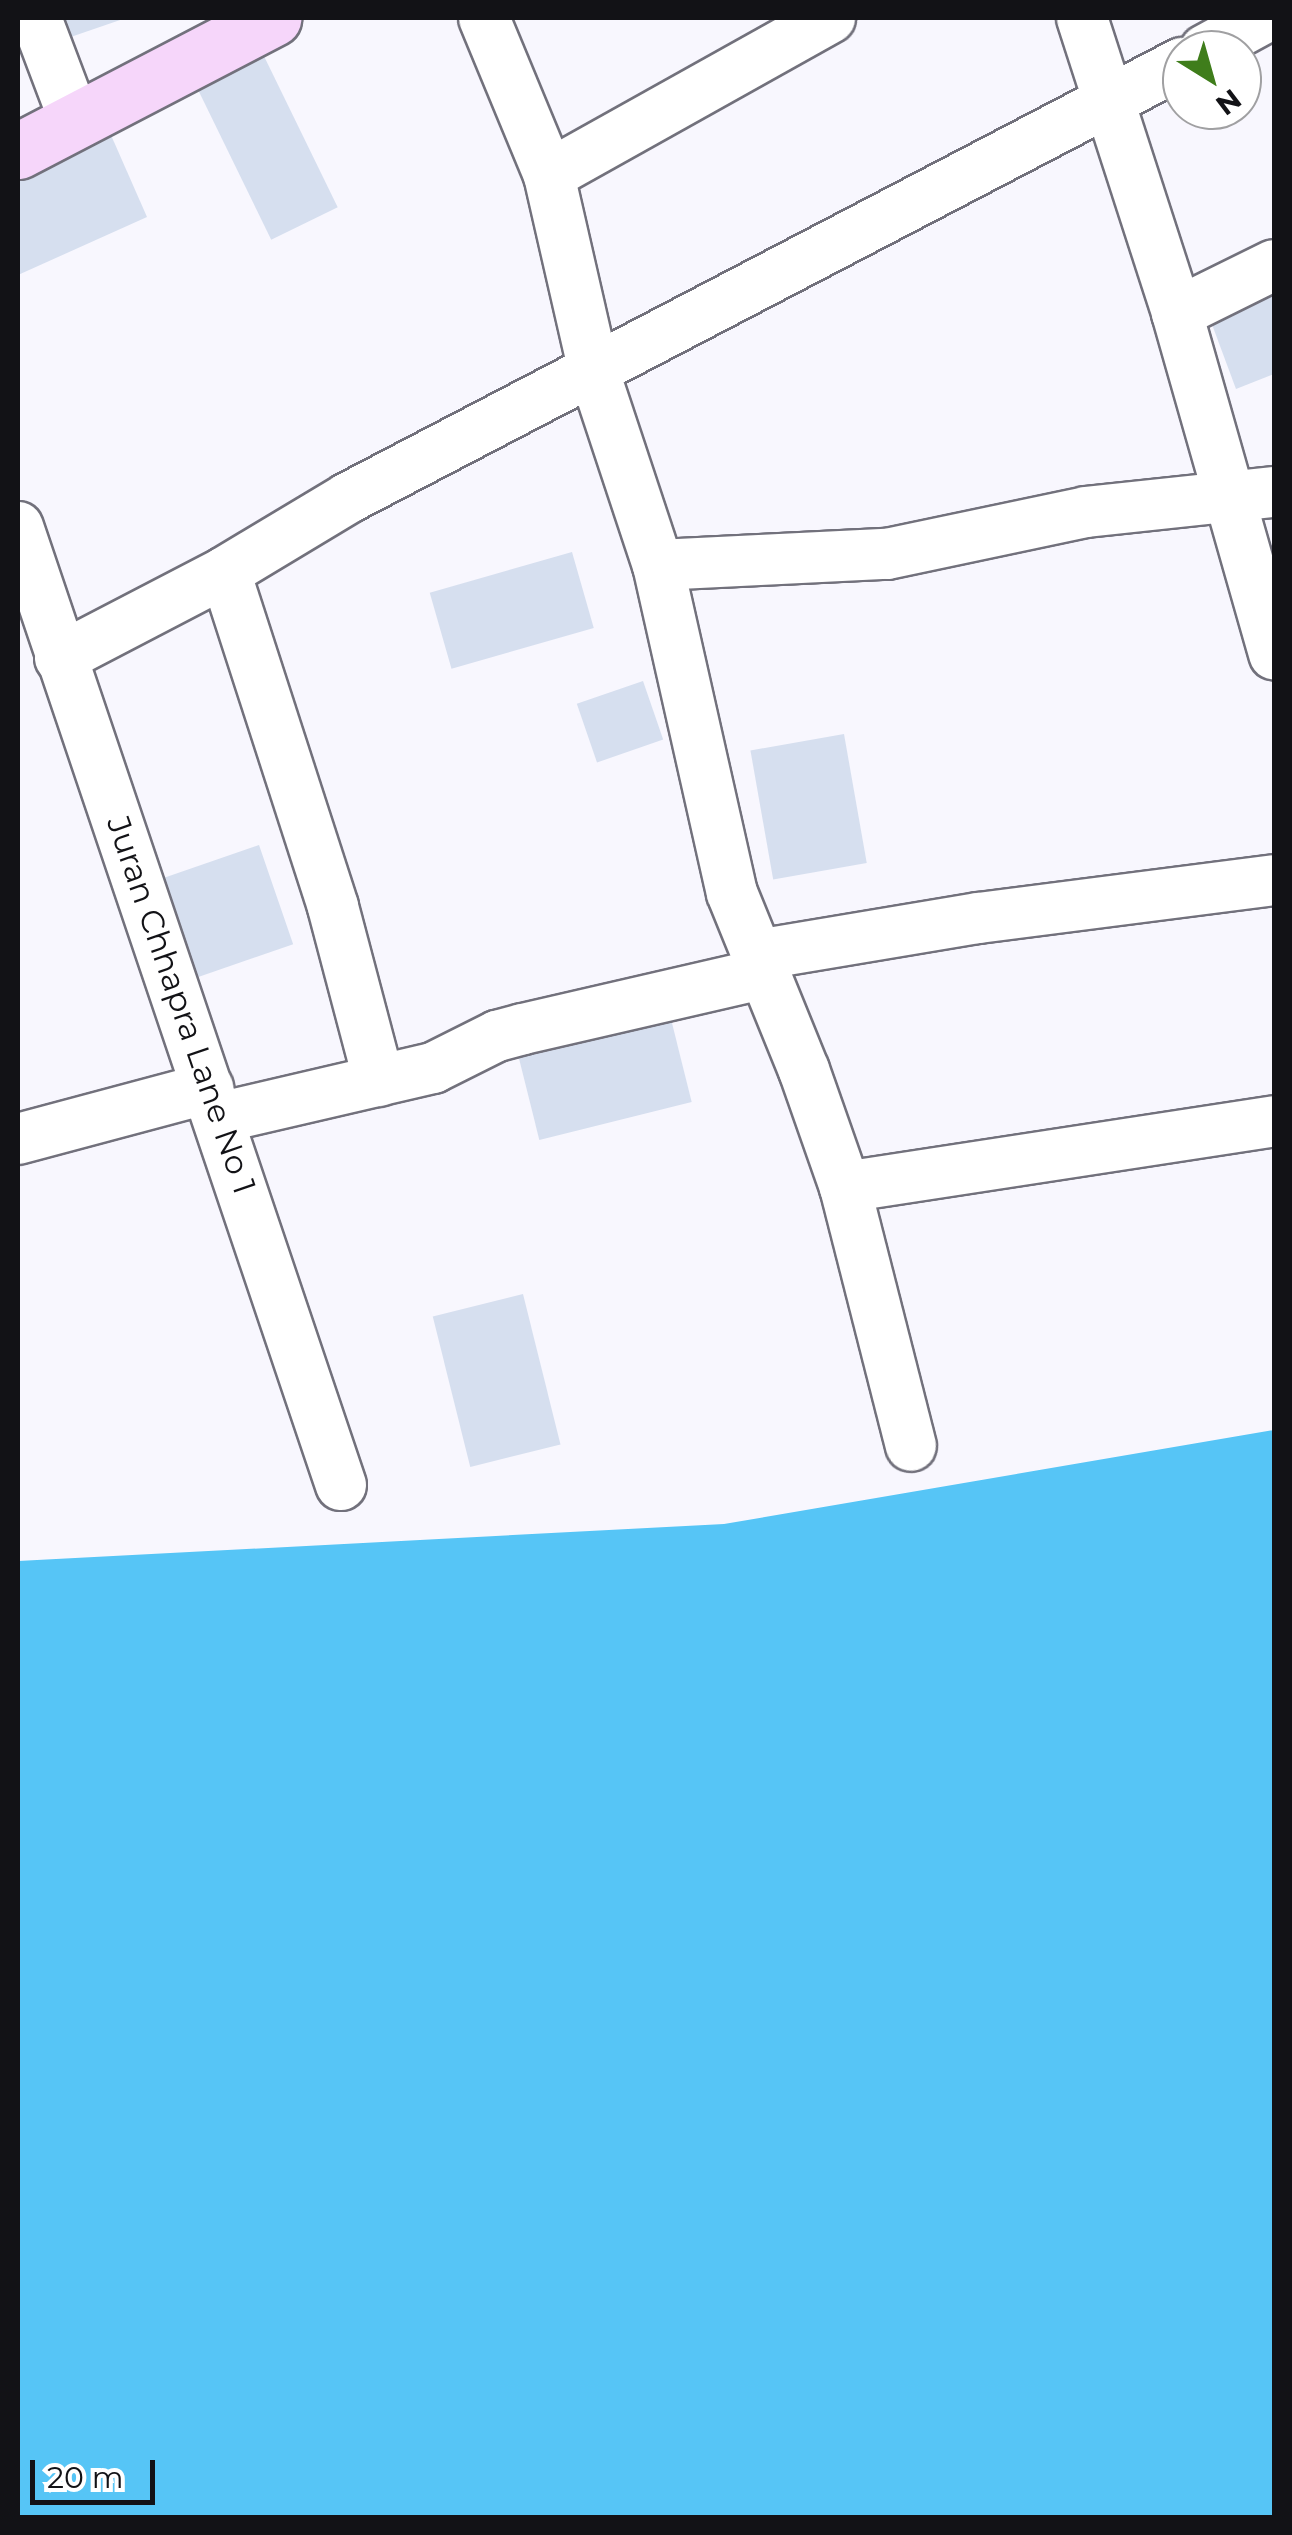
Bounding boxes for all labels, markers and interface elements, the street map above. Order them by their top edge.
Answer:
north arrow [1162,30,1262,130]
text: N [1210,82,1248,123]
street label: Juran Chhapra Lane No 1 [98,811,264,1199]
scale bar [35,2440,160,2502]
text: 20 m [47,2459,124,2496]

